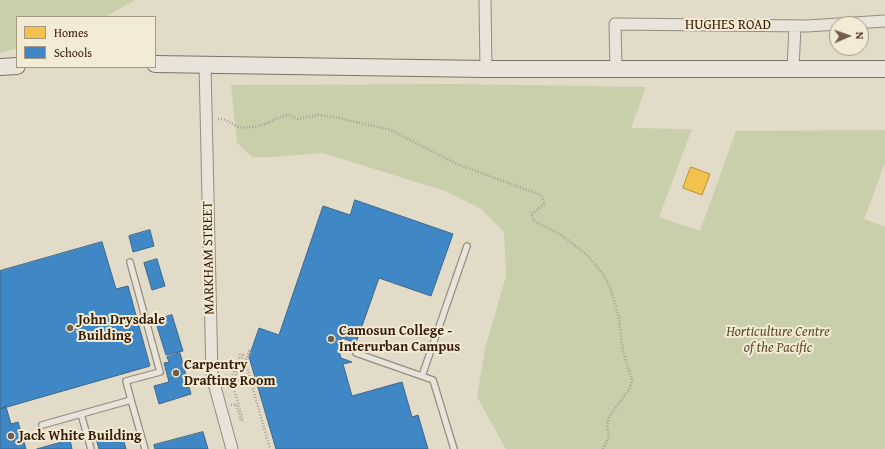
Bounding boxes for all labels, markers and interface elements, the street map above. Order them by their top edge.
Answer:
legend [16,16,156,68]
north arrow [829,16,869,56]
street label: HUGHES ROAD [685,17,771,33]
text: Homes [54,24,88,41]
text: N [852,32,868,40]
text: Schools [54,44,92,61]
street label: MARKHAM STREET [200,201,218,315]
place label: John Drysdale Building [78,312,165,344]
marker: John Drysdale Building [65,323,75,333]
place label: Camosun College - Interurban Campus [339,323,460,356]
park label: Horticulture Centre of the Pacific [726,324,830,356]
marker: Camosun College - Interurban Campus [326,334,336,344]
place label: Carpentry Drafting Room [184,357,275,390]
marker: Carpentry Drafting Room [171,368,181,378]
place label: Jack White Building [19,428,141,444]
marker: Jack White Building [6,431,16,441]

